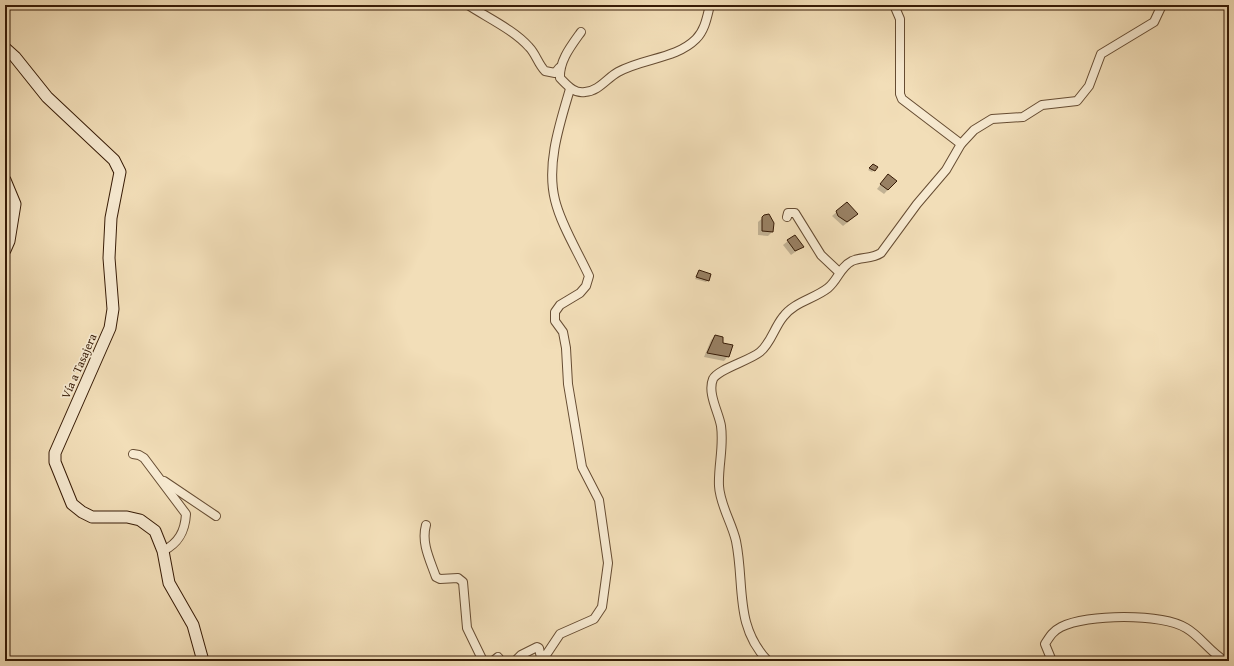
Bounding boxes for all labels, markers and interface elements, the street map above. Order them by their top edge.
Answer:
street label: Vía a Tasajera [57,330,101,401]

